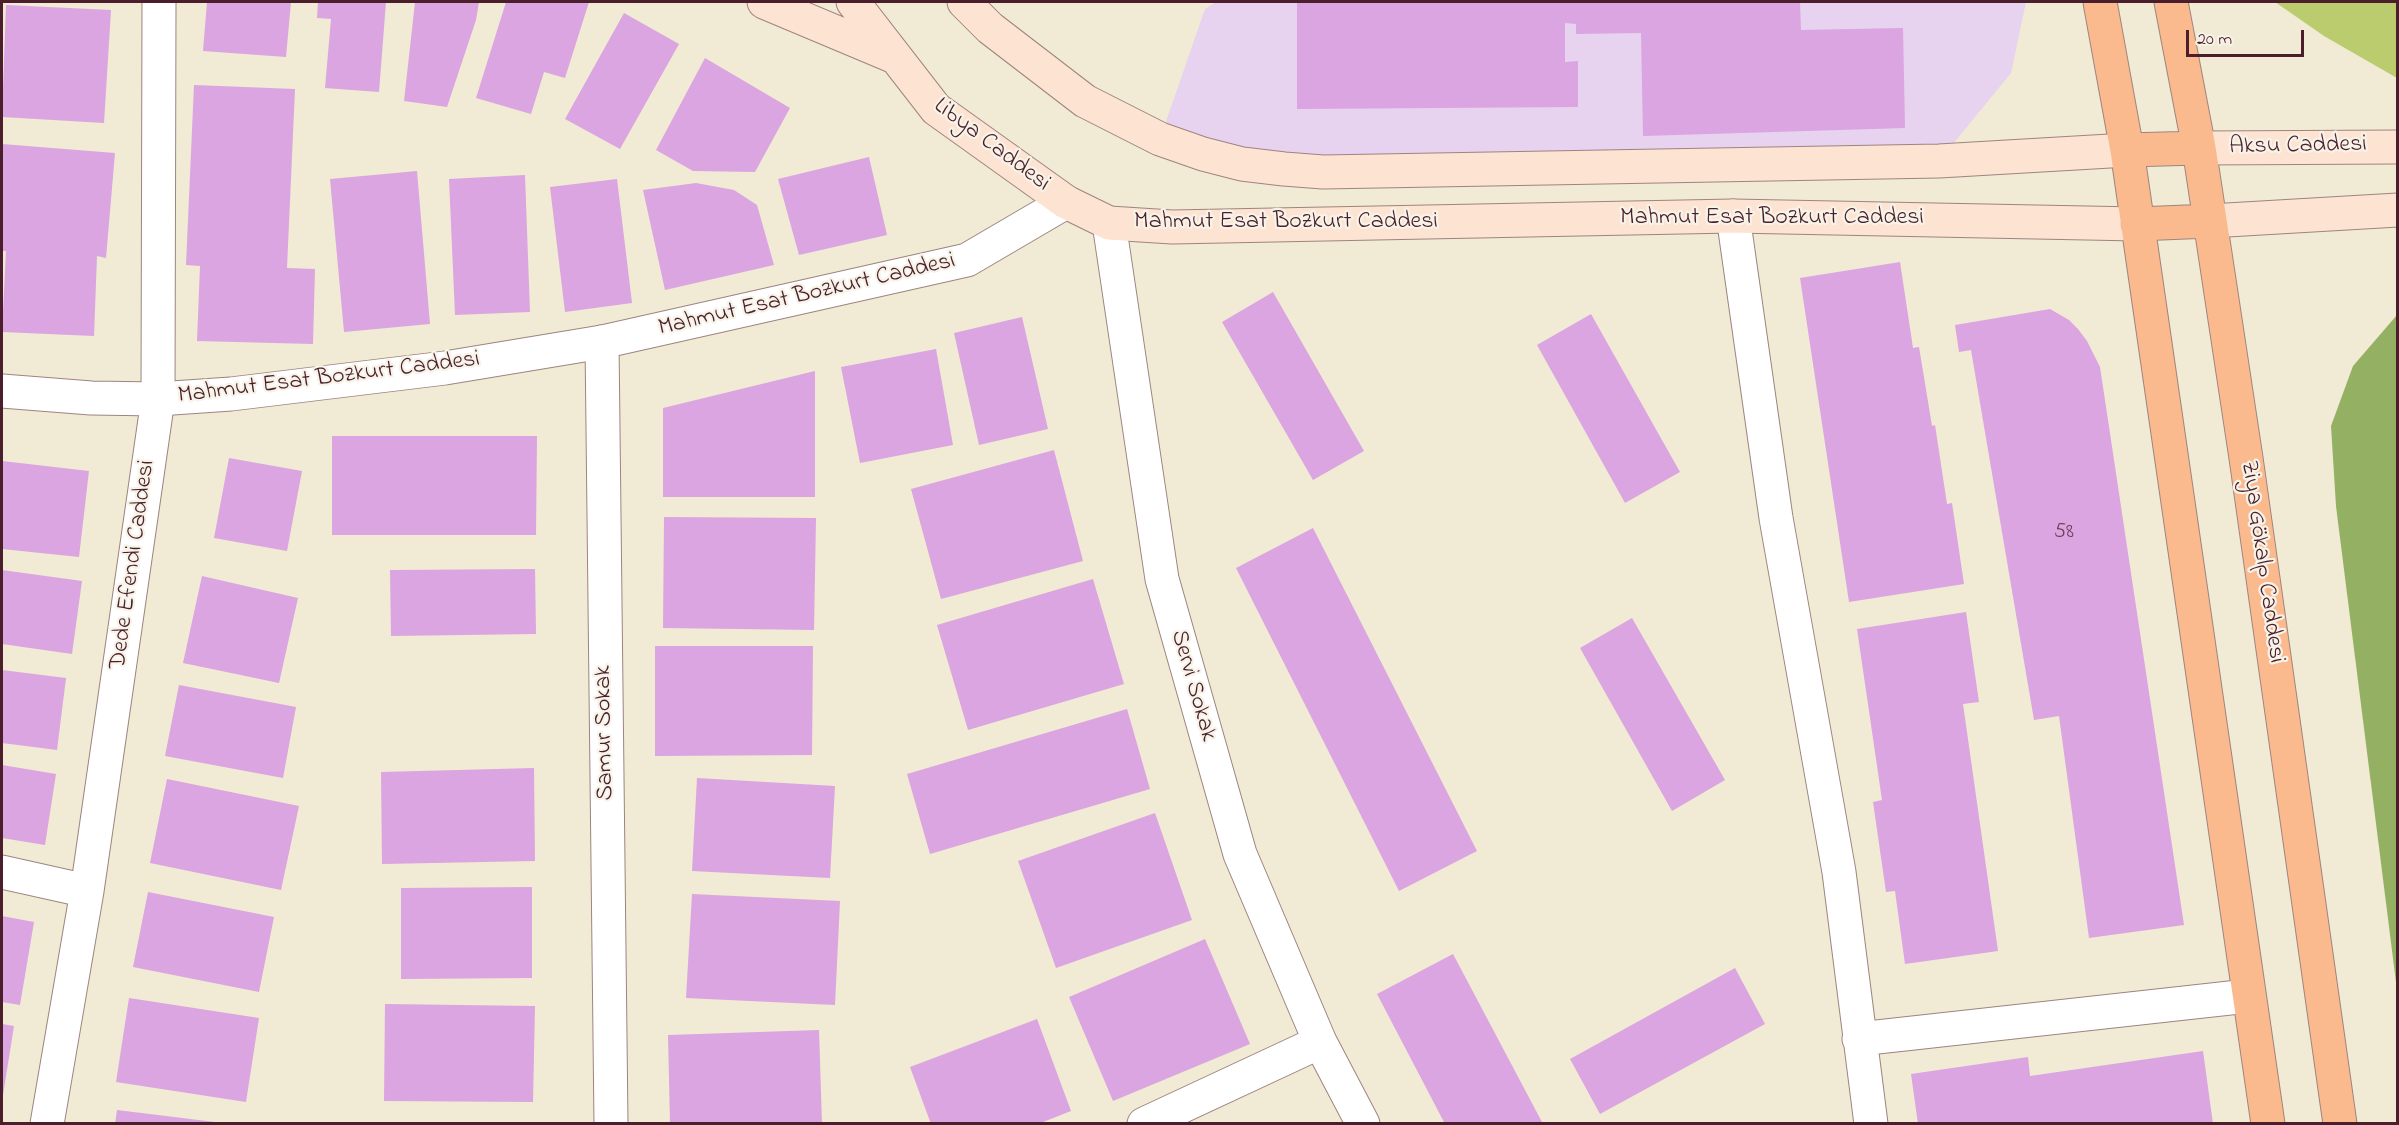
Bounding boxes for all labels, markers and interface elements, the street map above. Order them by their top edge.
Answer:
scale bar [2189,18,2308,56]
text: 20 m [2197,27,2232,53]
street label: Libya Caddesi [927,93,1055,199]
street label: Aksu Caddesi [2229,131,2367,163]
street label: Mahmut Esat Bozkurt Caddesi [1620,205,1924,233]
street label: Mahmut Esat Bozkurt Caddesi [1134,209,1438,237]
street label: Mahmut Esat Bozkurt Caddesi [656,248,958,344]
street label: Mahmut Esat Bozkurt Caddesi [176,346,482,412]
street label: Dede Efendi Caddesi [105,458,163,672]
street label: Ziya Gökalp Caddesi [2233,459,2289,665]
house number: 58 [2054,521,2074,547]
street label: Servi Sokak [1162,627,1222,745]
street label: Samur Sokak [590,665,622,801]

